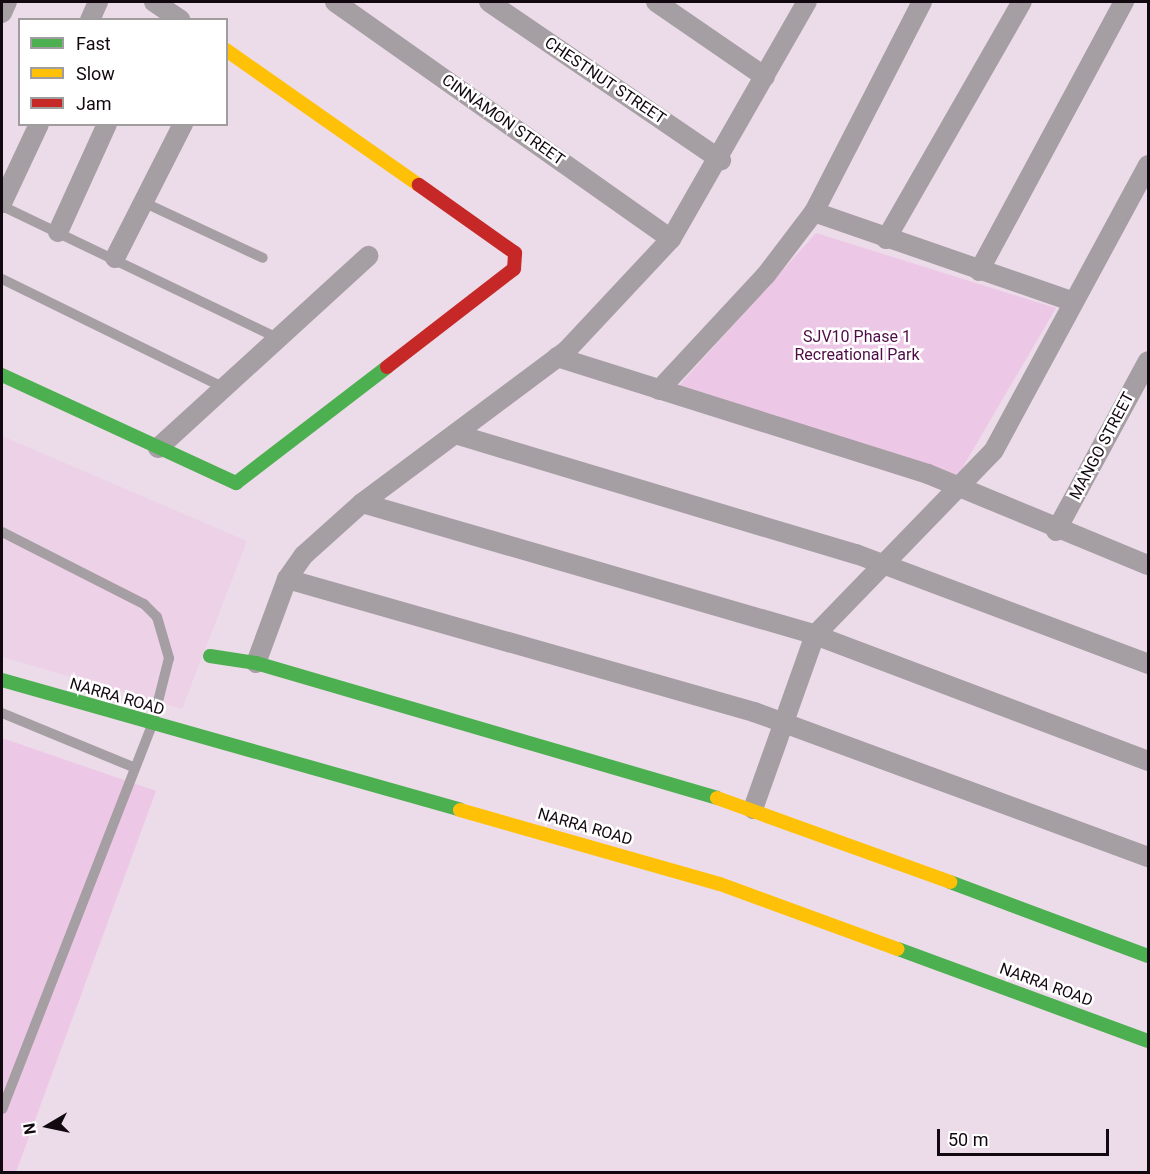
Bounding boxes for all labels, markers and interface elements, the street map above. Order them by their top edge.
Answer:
legend [18,18,228,126]
text: Fast [76,33,111,54]
street label: CHESTNUT STREET [541,33,669,129]
text: Slow [76,63,115,84]
street label: CINNAMON STREET [438,70,568,170]
text: Jam [76,93,112,114]
park label: SJV10 Phase 1 Recreational Park [794,327,920,365]
street label: MANGO STREET [1066,389,1138,503]
street label: NARRA ROAD [67,674,167,720]
street label: NARRA ROAD [535,804,635,850]
street label: NARRA ROAD [997,959,1095,1011]
north arrow [18,1096,78,1156]
scale bar [940,1117,1112,1155]
text: N [19,1122,40,1136]
text: 50 m [948,1129,988,1150]

